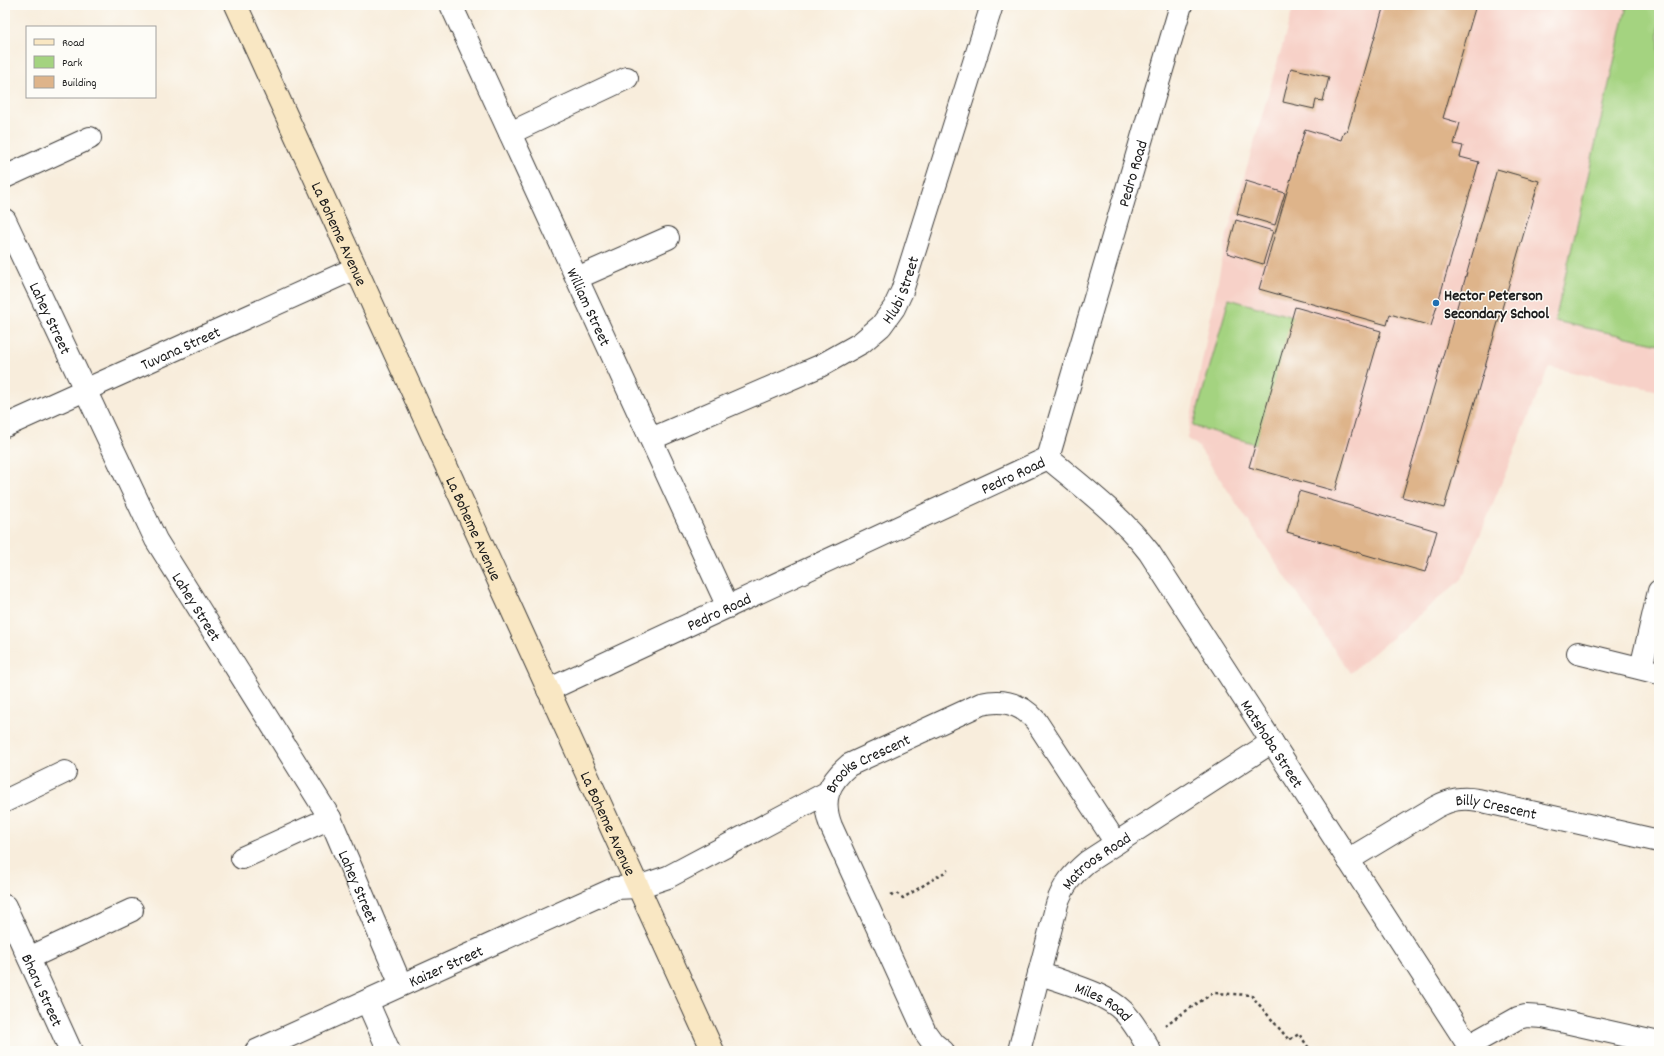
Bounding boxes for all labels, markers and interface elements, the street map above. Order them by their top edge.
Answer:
legend [26,26,156,98]
text: Road [62,35,84,52]
text: Park [62,55,83,72]
text: Building [62,75,97,92]
street label: Pedro Road [1113,138,1155,210]
street label: La Boheme Avenue [304,179,372,290]
street label: Hlubi Street [877,254,926,329]
street label: William Street [560,265,616,351]
street label: Lahey Street [22,279,76,359]
place label: Hector Peterson Secondary School [1444,285,1549,326]
marker: Hector Peterson Secondary School [1431,298,1441,308]
street label: Tuvana Street [138,321,225,377]
street label: Pedro Road [978,452,1049,502]
street label: La Boheme Avenue [439,473,506,585]
street label: Lahey Street [165,569,226,647]
street label: Pedro Road [684,588,756,638]
street label: Matshoba Street [1234,696,1308,793]
street label: Brooks Crescent [820,729,915,797]
street label: La Boheme Avenue [573,768,641,880]
street label: Billy Crescent [1454,790,1539,827]
street label: Matroos Road [1057,828,1136,895]
street label: Lahey Street [331,847,383,928]
street label: Kaizer Street [406,941,488,994]
street label: Bharu Street [14,951,67,1031]
street label: Miles Road [1071,977,1136,1027]

